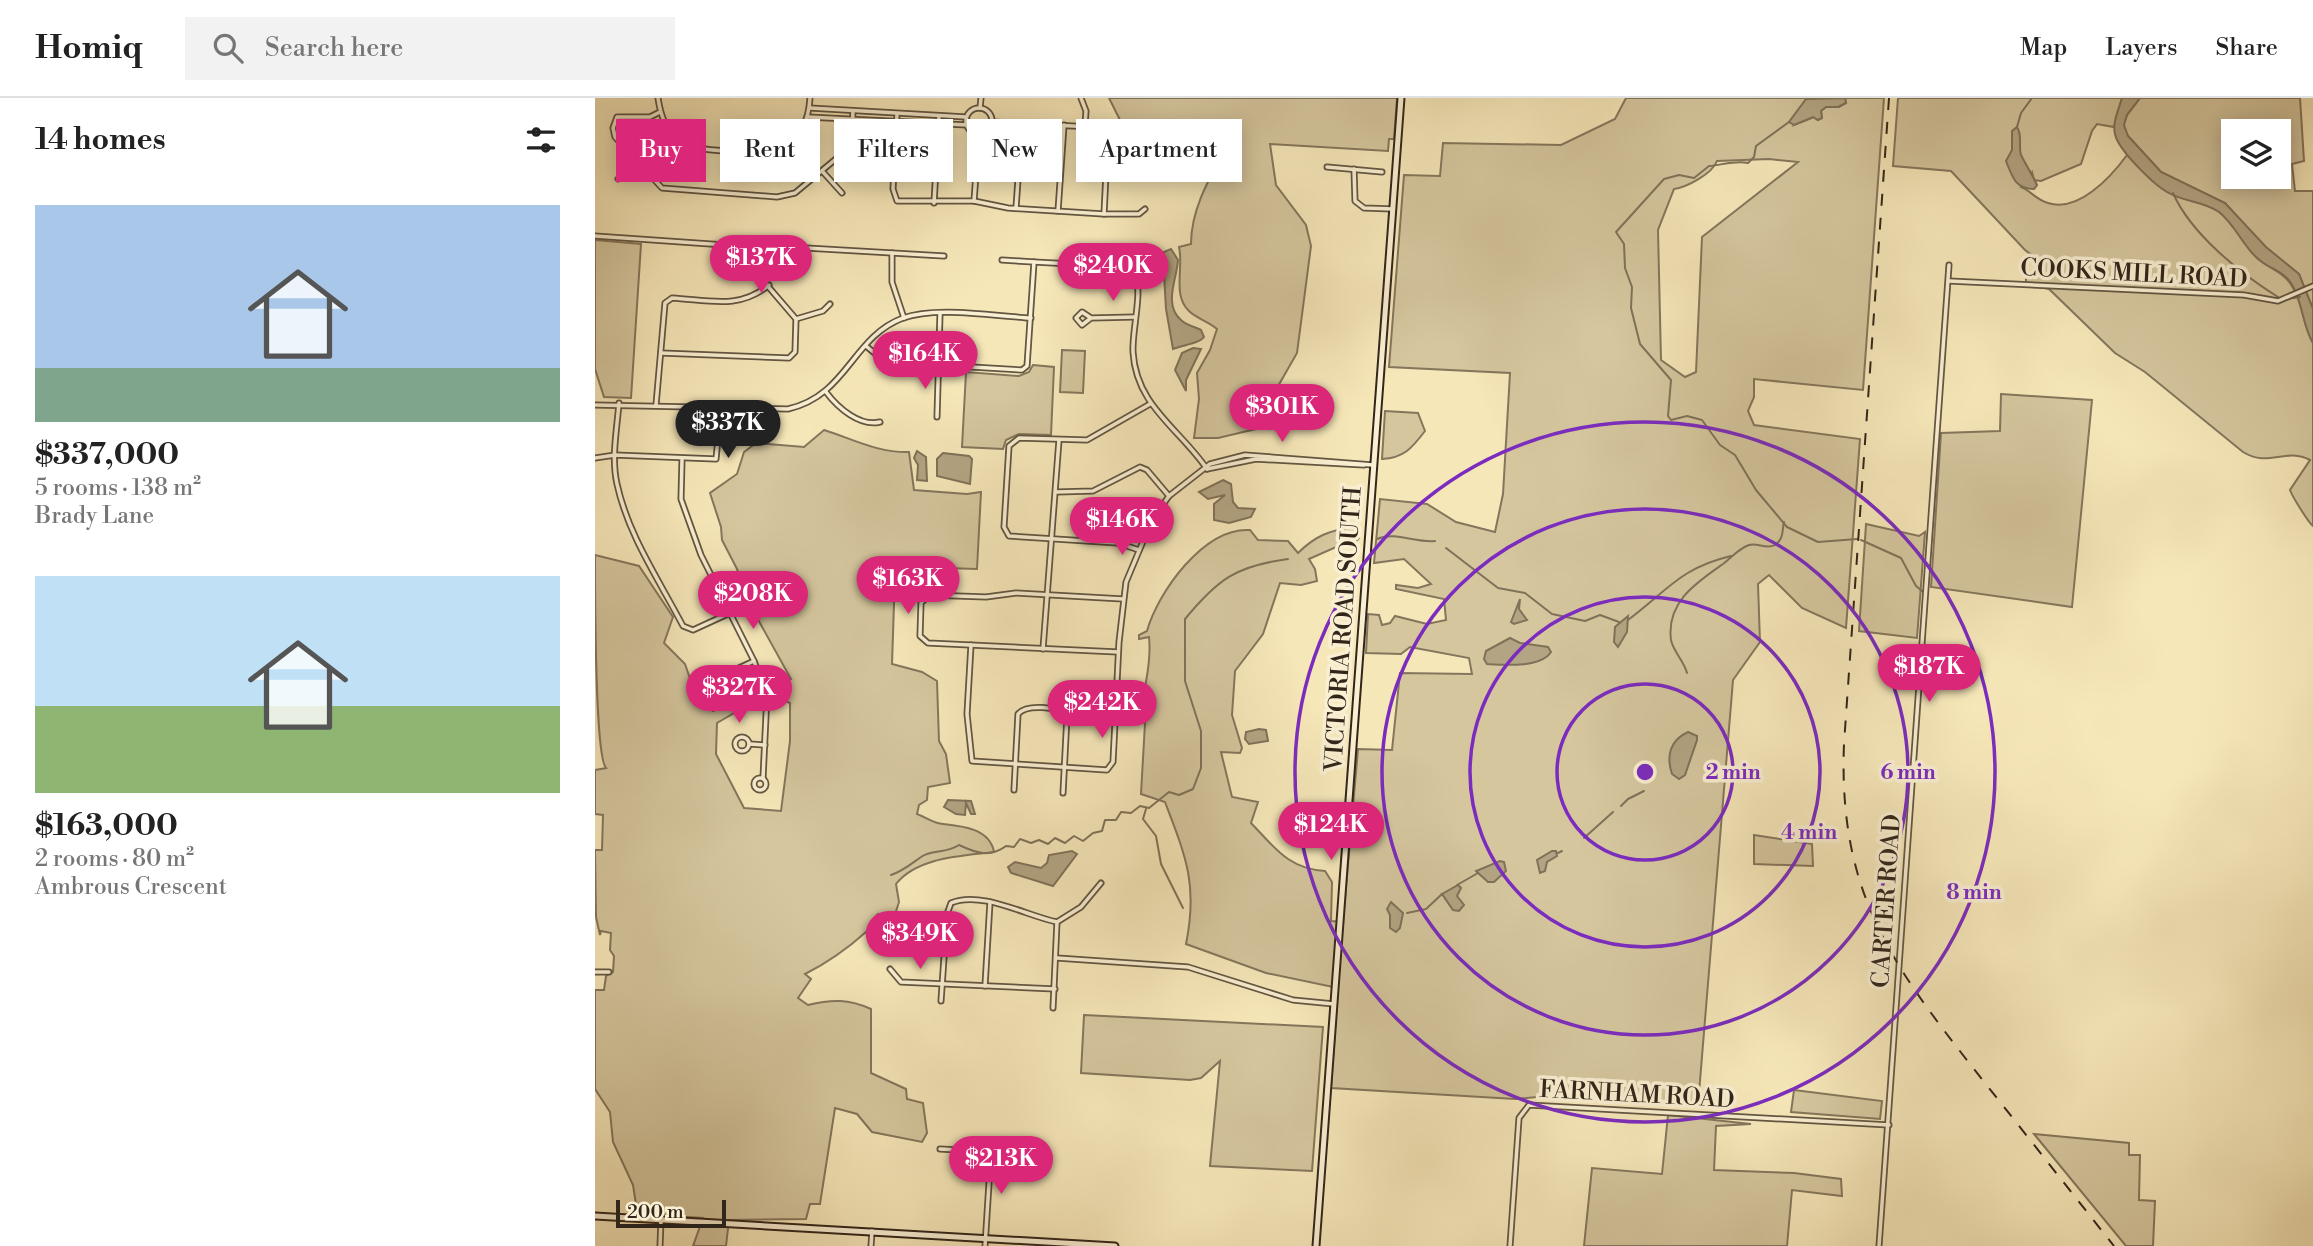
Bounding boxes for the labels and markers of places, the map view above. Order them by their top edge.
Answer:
pin: $137K [712,236,810,295]
pin: $240K [1064,244,1162,303]
pin: $164K [876,331,974,391]
pin: $301K [1233,384,1331,444]
pin: $337K [679,400,777,460]
pin: $146K [1073,498,1171,557]
pin: $163K [859,556,957,616]
pin: $208K [704,572,802,631]
pin: $187K [1880,644,1978,704]
pin: $327K [690,666,788,725]
pin: $242K [1053,680,1151,740]
centre of rings [1633,760,1657,784]
pin: $124K [1282,802,1380,862]
pin: $349K [871,912,969,971]
pin: $213K [952,1136,1050,1196]

